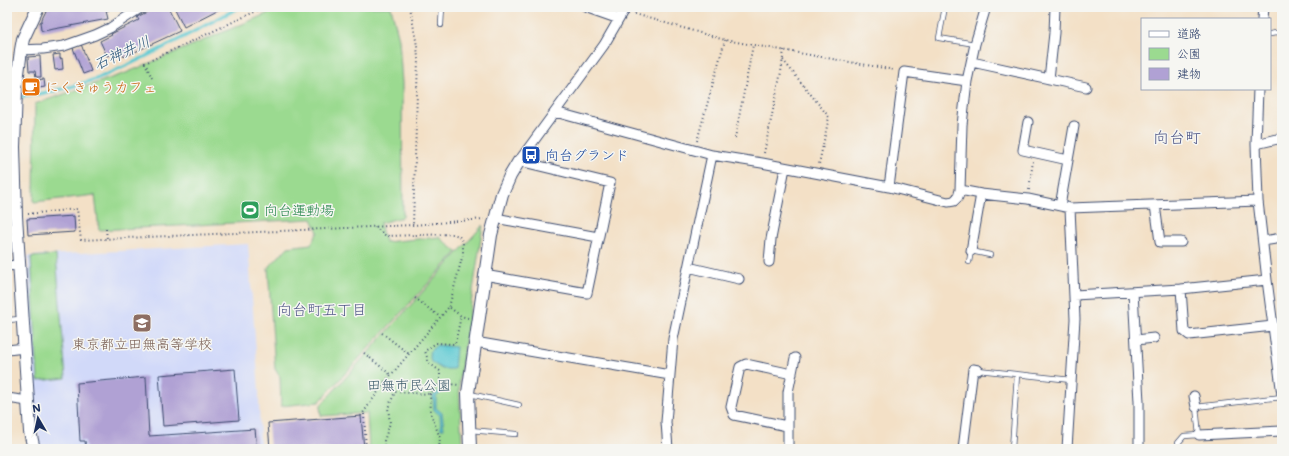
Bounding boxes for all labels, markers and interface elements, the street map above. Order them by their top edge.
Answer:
legend [1141,18,1271,90]
text: 道路 [1177,25,1201,41]
water label: 石神井川 [90,30,153,74]
text: 公園 [1177,45,1201,61]
text: 建物 [1177,65,1201,81]
cafe icon: にくきゅうカフェ [20,76,42,98]
place label: にくきゅうカフェ [45,77,157,96]
district label: 向台町 [1153,126,1201,147]
bus stop icon: 向台グランド [520,144,542,166]
place label: 向台グランド [545,145,629,164]
sports icon: 向台運動場 [239,199,261,221]
place label: 向台運動場 [264,200,334,219]
district label: 向台町五丁目 [277,299,367,319]
school or university icon: 東京都立田無高等学校 [131,312,153,334]
place label: 東京都立田無高等学校 [72,334,212,353]
park label: 田無市民公園 [367,375,451,394]
north arrow [18,398,58,438]
text: N [31,400,42,416]

